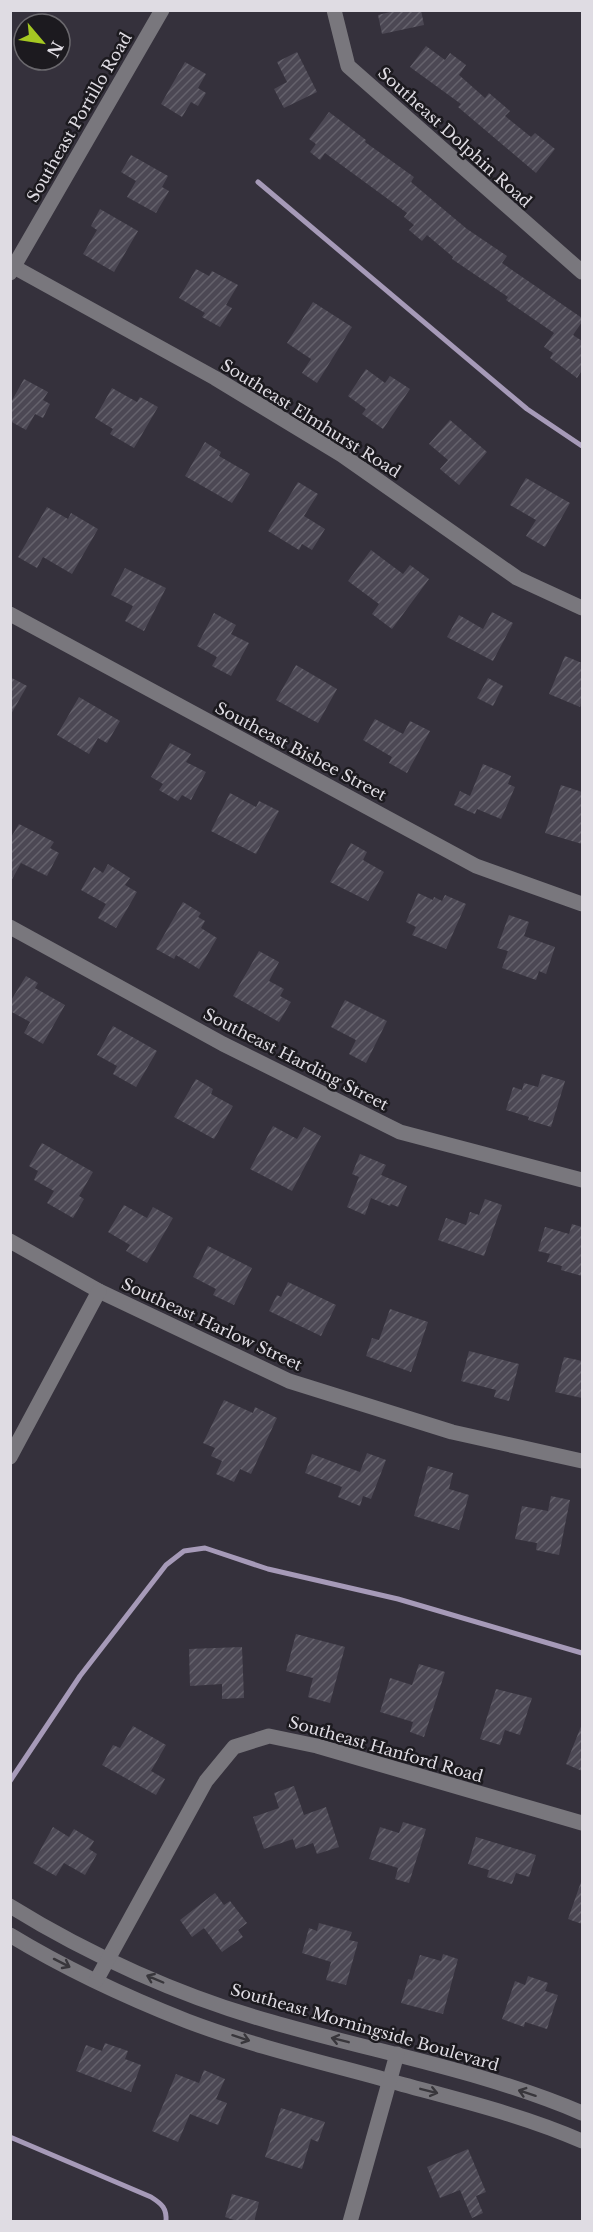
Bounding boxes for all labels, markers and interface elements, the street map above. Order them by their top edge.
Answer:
north arrow [12,12,72,72]
street label: Southeast Portillo Road [22,28,136,205]
text: N [43,38,68,61]
street label: Southeast Dolphin Road [374,63,536,211]
street label: Southeast Elmhurst Road [217,354,405,482]
street label: Southeast Bisbee Street [212,697,390,805]
street label: Southeast Harding Street [200,1004,392,1114]
street label: Southeast Harlow Street [118,1273,306,1375]
street label: Southeast Hanford Road [286,1712,486,1786]
one-way arrow [53,1958,71,1970]
one-way arrow [146,1973,165,1984]
street label: Southeast Morningside Boulevard [228,1979,502,2075]
one-way arrow [331,2033,350,2045]
one-way arrow [231,2034,250,2045]
one-way arrow [419,2085,438,2097]
one-way arrow [518,2087,537,2098]

